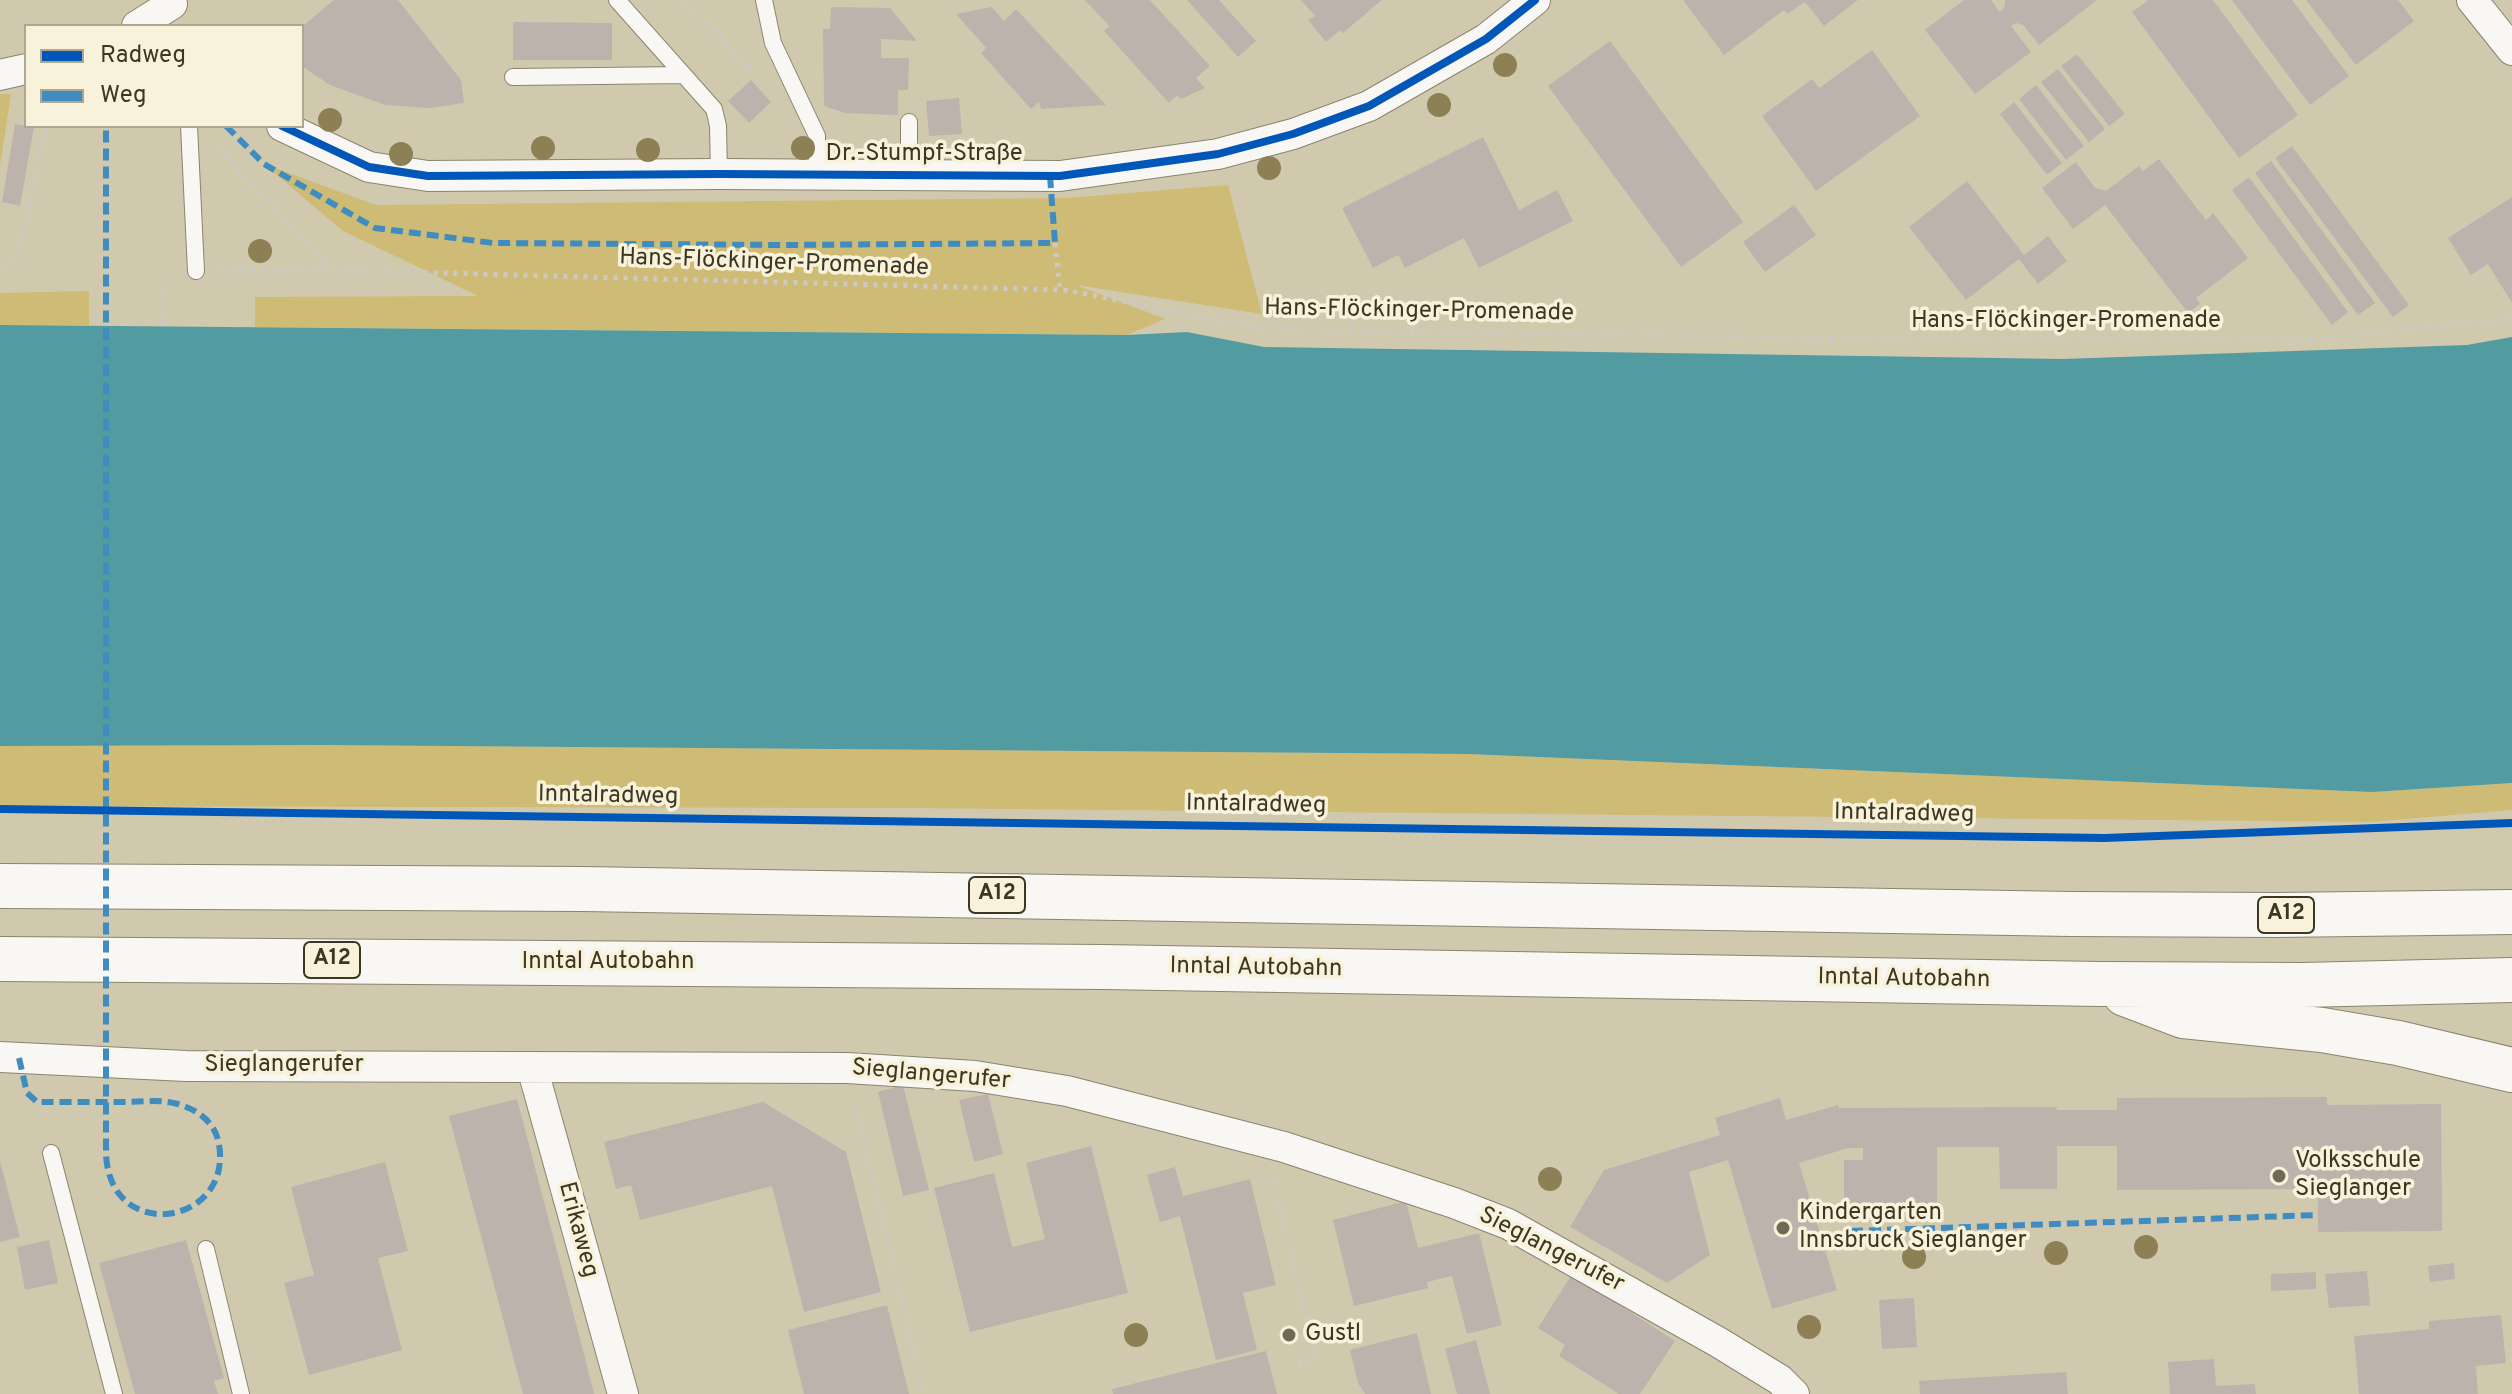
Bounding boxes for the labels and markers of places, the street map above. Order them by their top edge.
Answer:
place label: Volksschule Sieglanger [2295,1148,2421,1204]
marker: Volksschule Sieglanger [2270,1167,2288,1185]
place label: Kindergarten Innsbruck Sieglanger [1799,1200,2027,1256]
marker: Kindergarten Innsbruck Sieglanger [1774,1219,1792,1237]
place label: Gustl [1305,1321,1361,1349]
marker: Gustl [1280,1326,1298,1344]

